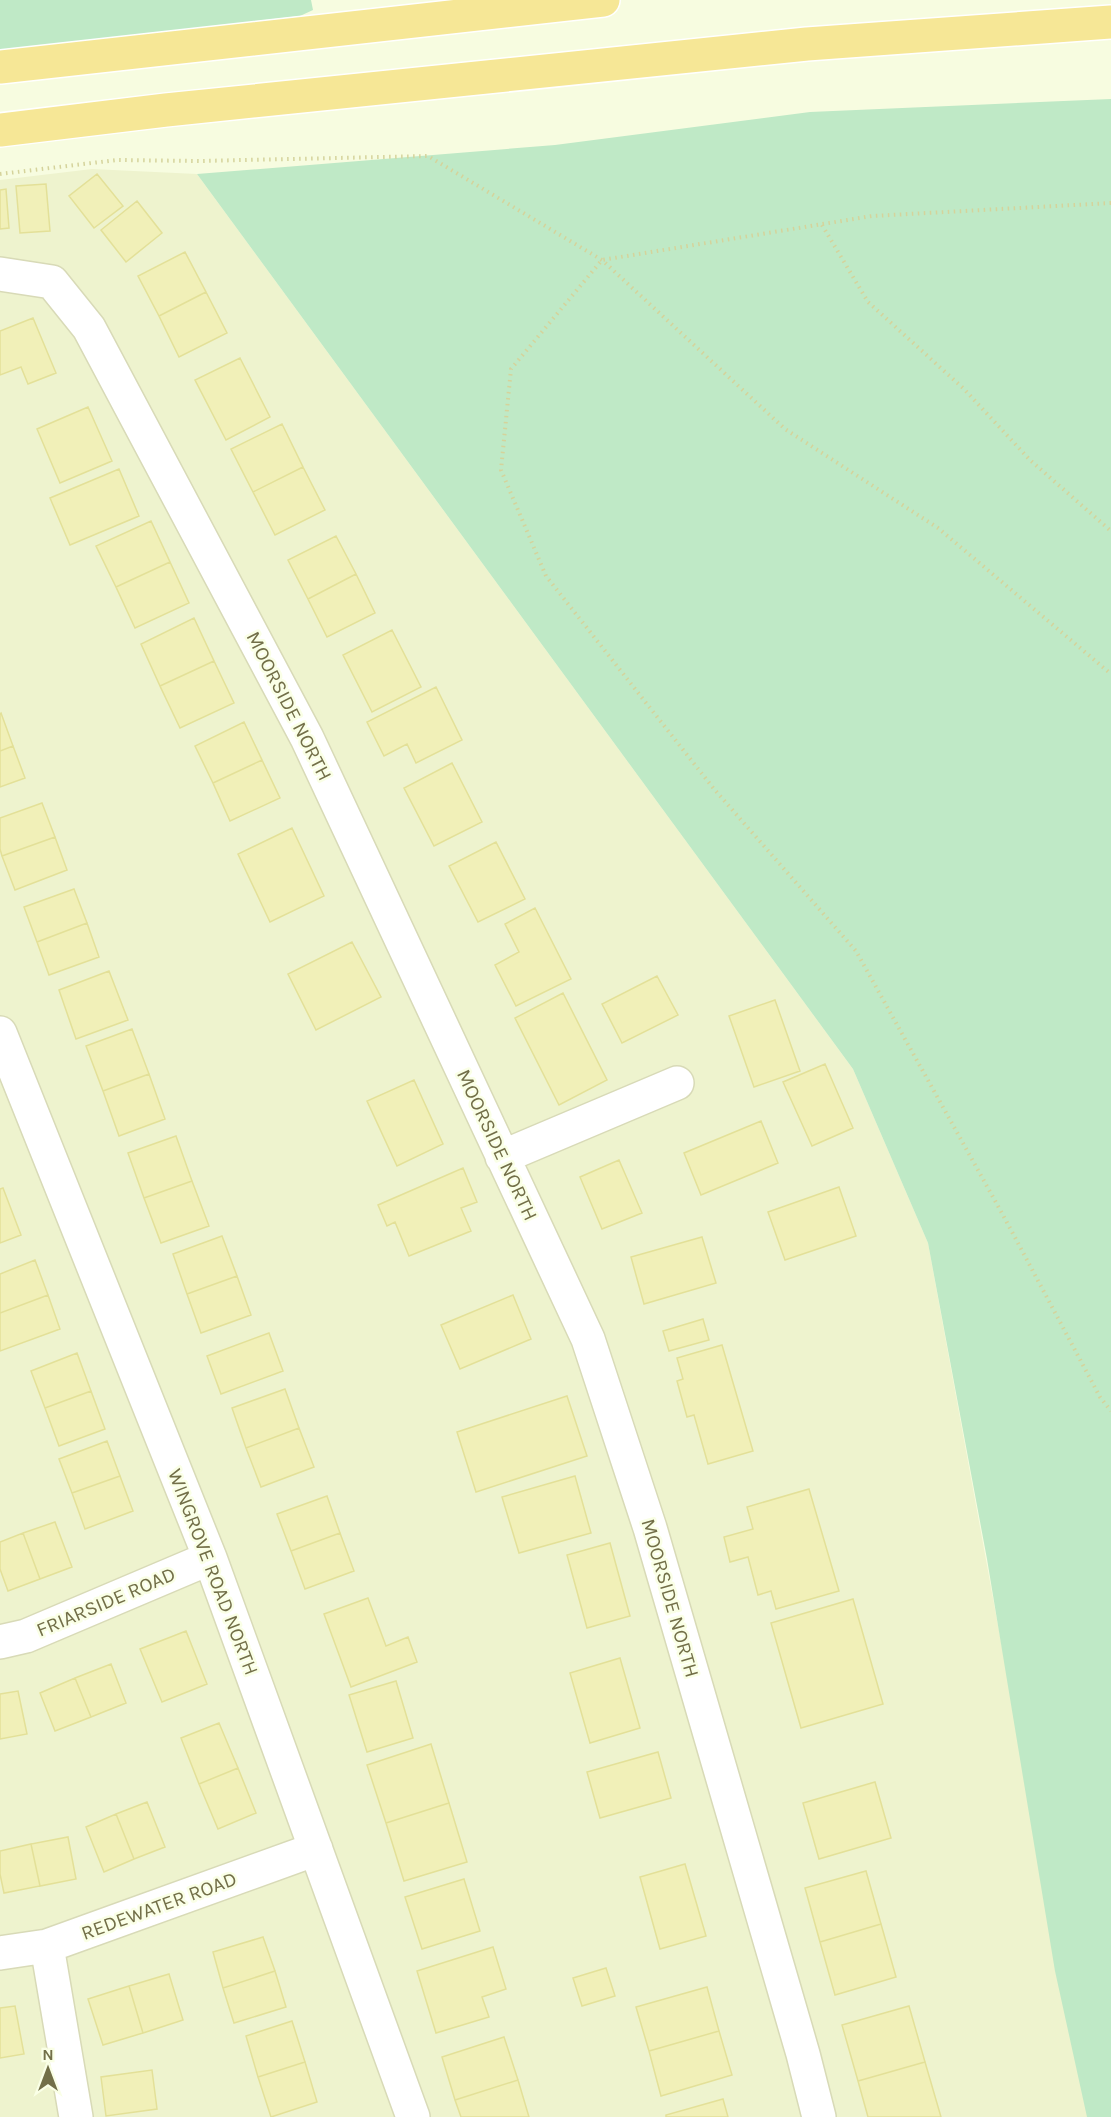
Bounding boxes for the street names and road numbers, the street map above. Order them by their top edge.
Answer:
street label: MOORSIDE NORTH [241,628,337,784]
street label: MOORSIDE NORTH [452,1066,542,1224]
street label: WINGROVE ROAD NORTH [163,1466,263,1678]
street label: MOORSIDE NORTH [636,1516,704,1680]
street label: FRIARSIDE ROAD [33,1562,179,1642]
street label: REDEWATER ROAD [78,1867,240,1945]

